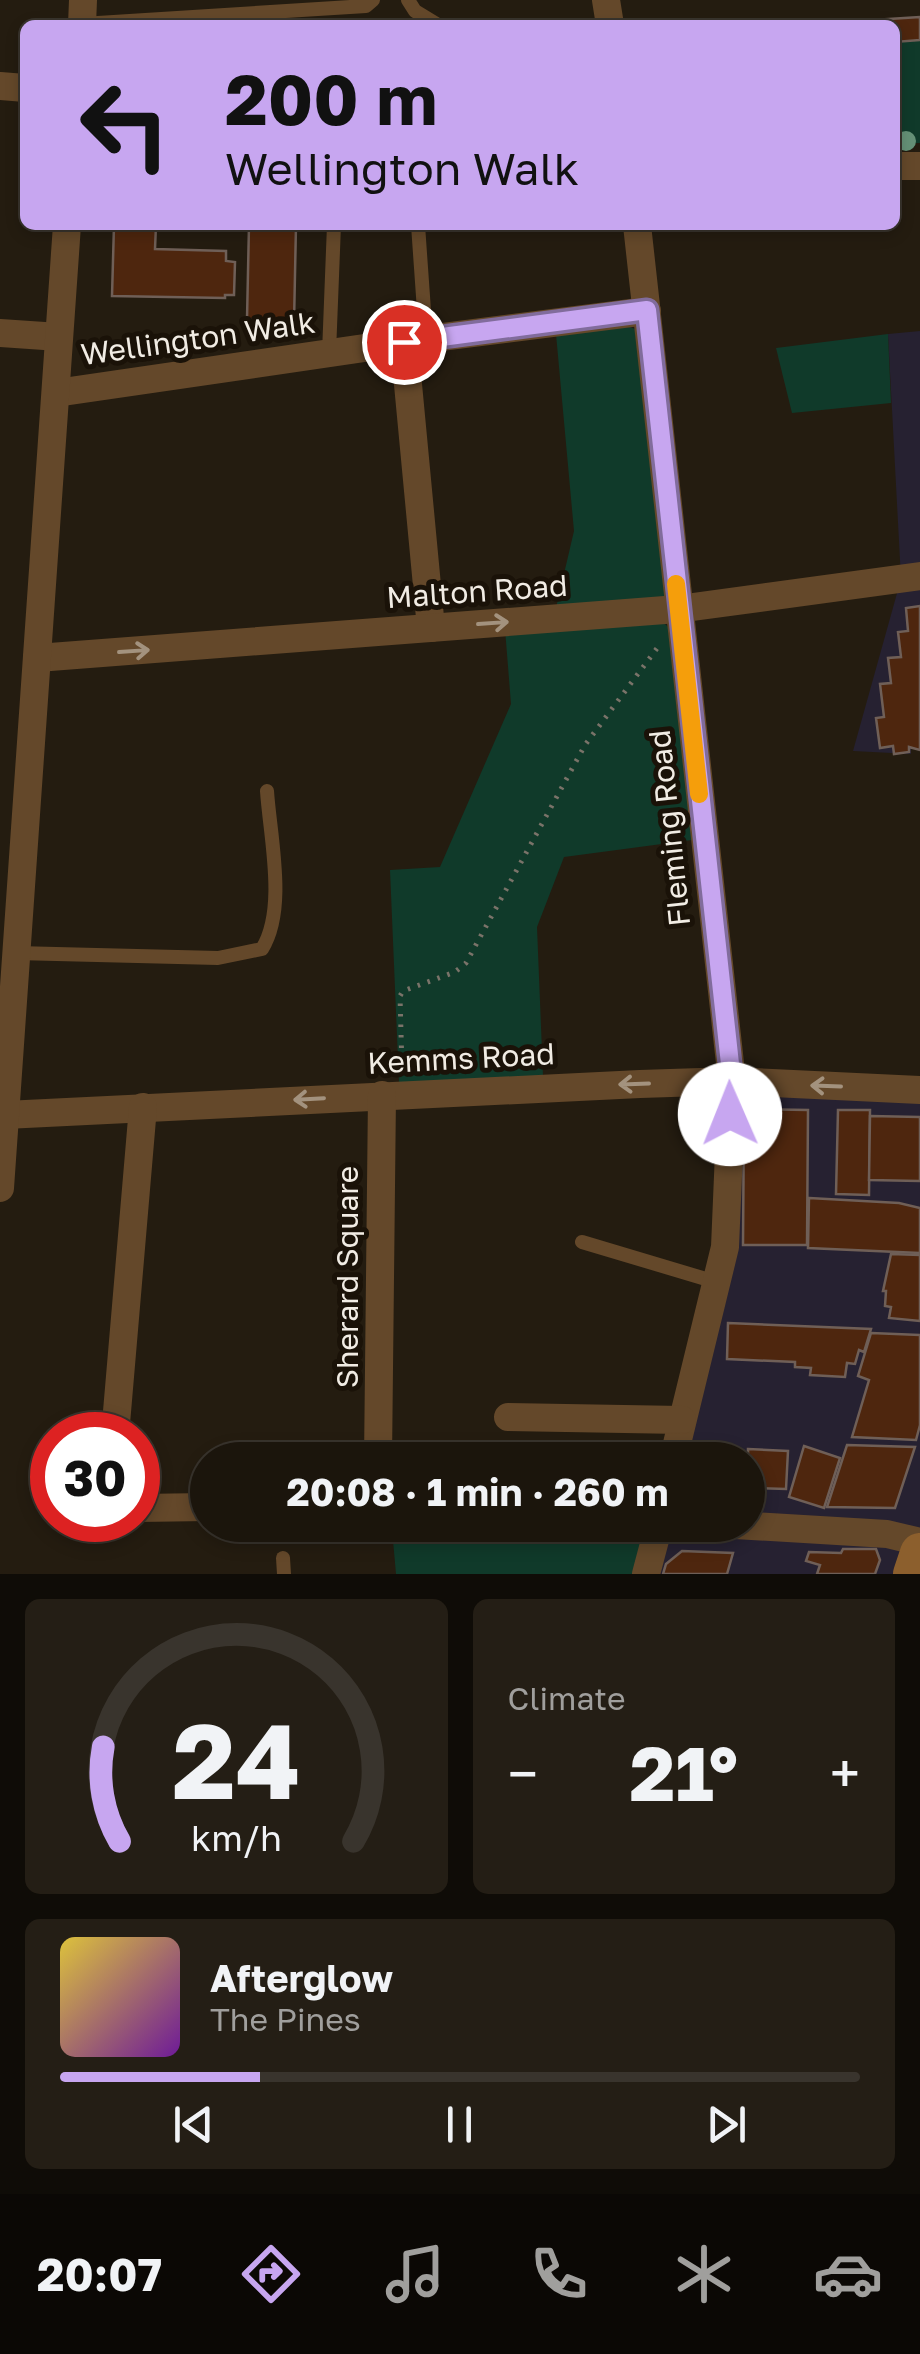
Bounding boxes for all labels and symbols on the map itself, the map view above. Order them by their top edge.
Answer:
pin [362,300,447,385]
street label: Wellington Walk [78,304,317,372]
street label: Malton Road [385,567,569,615]
one-way arrow [476,614,508,633]
one-way arrow [117,641,149,660]
street label: Fleming Road [641,728,697,928]
street label: Kemms Road [366,1035,556,1081]
position arrow [678,1062,782,1166]
one-way arrow [619,1075,651,1094]
one-way arrow [810,1076,842,1095]
one-way arrow [294,1089,326,1108]
street label: Sherard Square [329,1166,365,1388]
speed limit sign: 30 [30,1412,160,1542]

